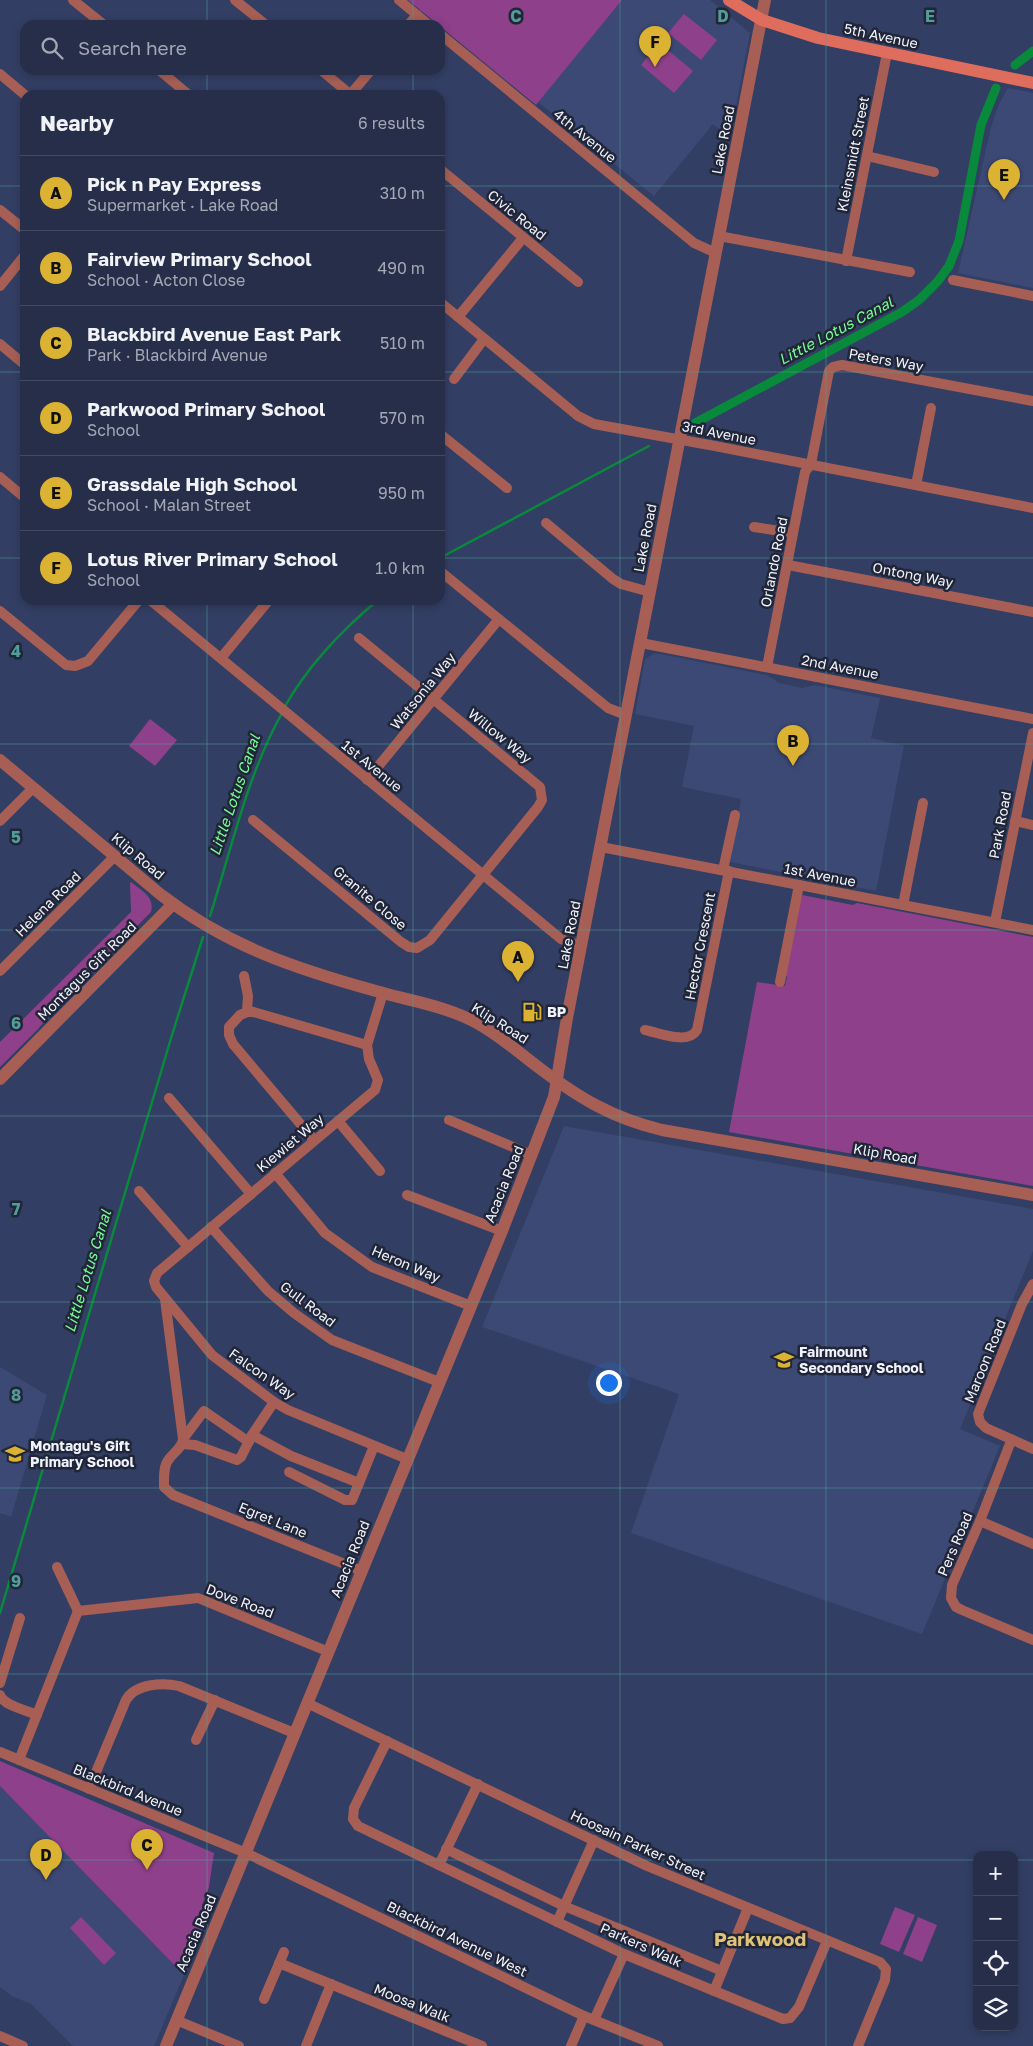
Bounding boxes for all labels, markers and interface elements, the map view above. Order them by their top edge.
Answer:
text: C [510,6,522,26]
text: D [717,6,729,26]
text: E [925,6,935,26]
street label: 5th Avenue [843,19,920,52]
search box [20,20,445,75]
pin: F [639,26,671,67]
icon: search [38,34,66,62]
text: Search here [78,36,187,59]
street label: Kleinsmidt Street [833,95,872,213]
street label: Lake Road [708,104,737,176]
street label: 4th Avenue [551,105,620,166]
text: Nearby [40,110,114,136]
text: 6 results [358,113,425,133]
pin: E [988,159,1020,200]
text: Pick n Pay Express [87,172,261,195]
text: A [50,183,62,203]
text: 310 m [380,183,425,203]
street label: Civic Road [485,186,550,243]
text: Supermarket · Lake Road [87,195,278,215]
text: Fairview Primary School [87,247,312,270]
text: B [50,258,62,278]
text: 490 m [377,258,425,278]
text: School · Acton Close [87,270,245,290]
water label: Little Lotus Canal [775,292,897,368]
text: Blackbird Avenue East Park [87,322,341,345]
text: C [50,333,62,353]
text: 510 m [380,333,425,353]
text: Park · Blackbird Avenue [87,345,268,365]
street label: Peters Way [847,345,925,374]
text: Parkwood Primary School [87,397,325,420]
text: D [50,408,62,428]
text: 570 m [379,408,425,428]
street label: 3rd Avenue [681,417,758,448]
text: School [87,420,140,440]
text: Grassdale High School [87,472,297,495]
text: E [51,483,61,503]
text: 950 m [378,483,425,503]
text: School · Malan Street [87,495,251,515]
street label: Lake Road [630,502,659,574]
street label: Orlando Road [756,515,791,609]
text: Lotus River Primary School [87,547,338,570]
text: F [51,558,61,578]
text: 1.0 km [375,558,425,578]
street label: Ontong Way [871,558,955,591]
text: School [87,570,140,590]
text: 4 [11,641,21,661]
street label: Watsonia Way [386,649,459,733]
street label: 2nd Avenue [800,651,880,682]
street label: Willow Way [465,705,536,767]
pin: B [777,725,809,766]
water label: Little Lotus Canal [205,731,264,858]
street label: 1st Avenue [339,736,406,795]
street label: Park Road [985,790,1014,860]
text: 5 [11,827,21,847]
street label: Klip Road [108,828,168,883]
street label: 1st Avenue [783,859,857,890]
street label: Granite Close [330,862,410,933]
street label: Helena Road [11,867,84,940]
street label: Hector Crescent [681,891,718,1001]
street label: Lake Road [554,899,583,971]
street label: Montagus Gift Road [34,918,140,1024]
pin: A [502,941,534,982]
street label: Klip Road [469,998,532,1047]
fuel station icon: BP [521,1001,543,1023]
place label: BP [547,1003,566,1020]
text: 6 [11,1013,21,1033]
street label: Kiewiet Way [253,1110,327,1176]
street label: Klip Road [852,1140,918,1167]
street label: Acacia Road [480,1143,527,1225]
text: 7 [12,1199,21,1219]
water label: Little Lotus Canal [60,1206,115,1334]
street label: Heron Way [369,1241,443,1286]
street label: Gull Road [277,1277,339,1330]
street label: Maroon Road [960,1317,1009,1405]
place label: Fairmount Secondary School [799,1343,924,1376]
street label: Falcon Way [226,1345,299,1403]
school or university icon: Fairmount Secondary School [773,1349,795,1371]
your location [596,1370,622,1396]
text: 8 [11,1385,21,1405]
place label: Montagu's Gift Primary School [30,1437,134,1470]
school or university icon: Montagu's Gift Primary School [4,1443,26,1465]
street label: Egret Lane [236,1498,310,1541]
street label: Pers Road [933,1509,976,1578]
street label: Acacia Road [326,1518,373,1600]
text: 9 [11,1571,21,1591]
street label: Dove Road [204,1580,277,1621]
street label: Blackbird Avenue [71,1760,185,1819]
street label: Hoosain Parker Street [568,1806,709,1883]
pin: C [131,1829,163,1870]
pin: D [30,1839,62,1880]
map controls [973,1851,1018,2031]
button: + [973,1851,1018,1896]
street label: Acacia Road [172,1892,219,1974]
button: − [973,1896,1018,1941]
street label: Blackbird Avenue West [384,1897,530,1980]
street label: Parkers Walk [598,1919,685,1970]
district label: Parkwood [714,1927,806,1950]
button: locate [973,1941,1018,1986]
street label: Moosa Walk [372,1980,453,2026]
button: layers [973,1986,1018,2031]

